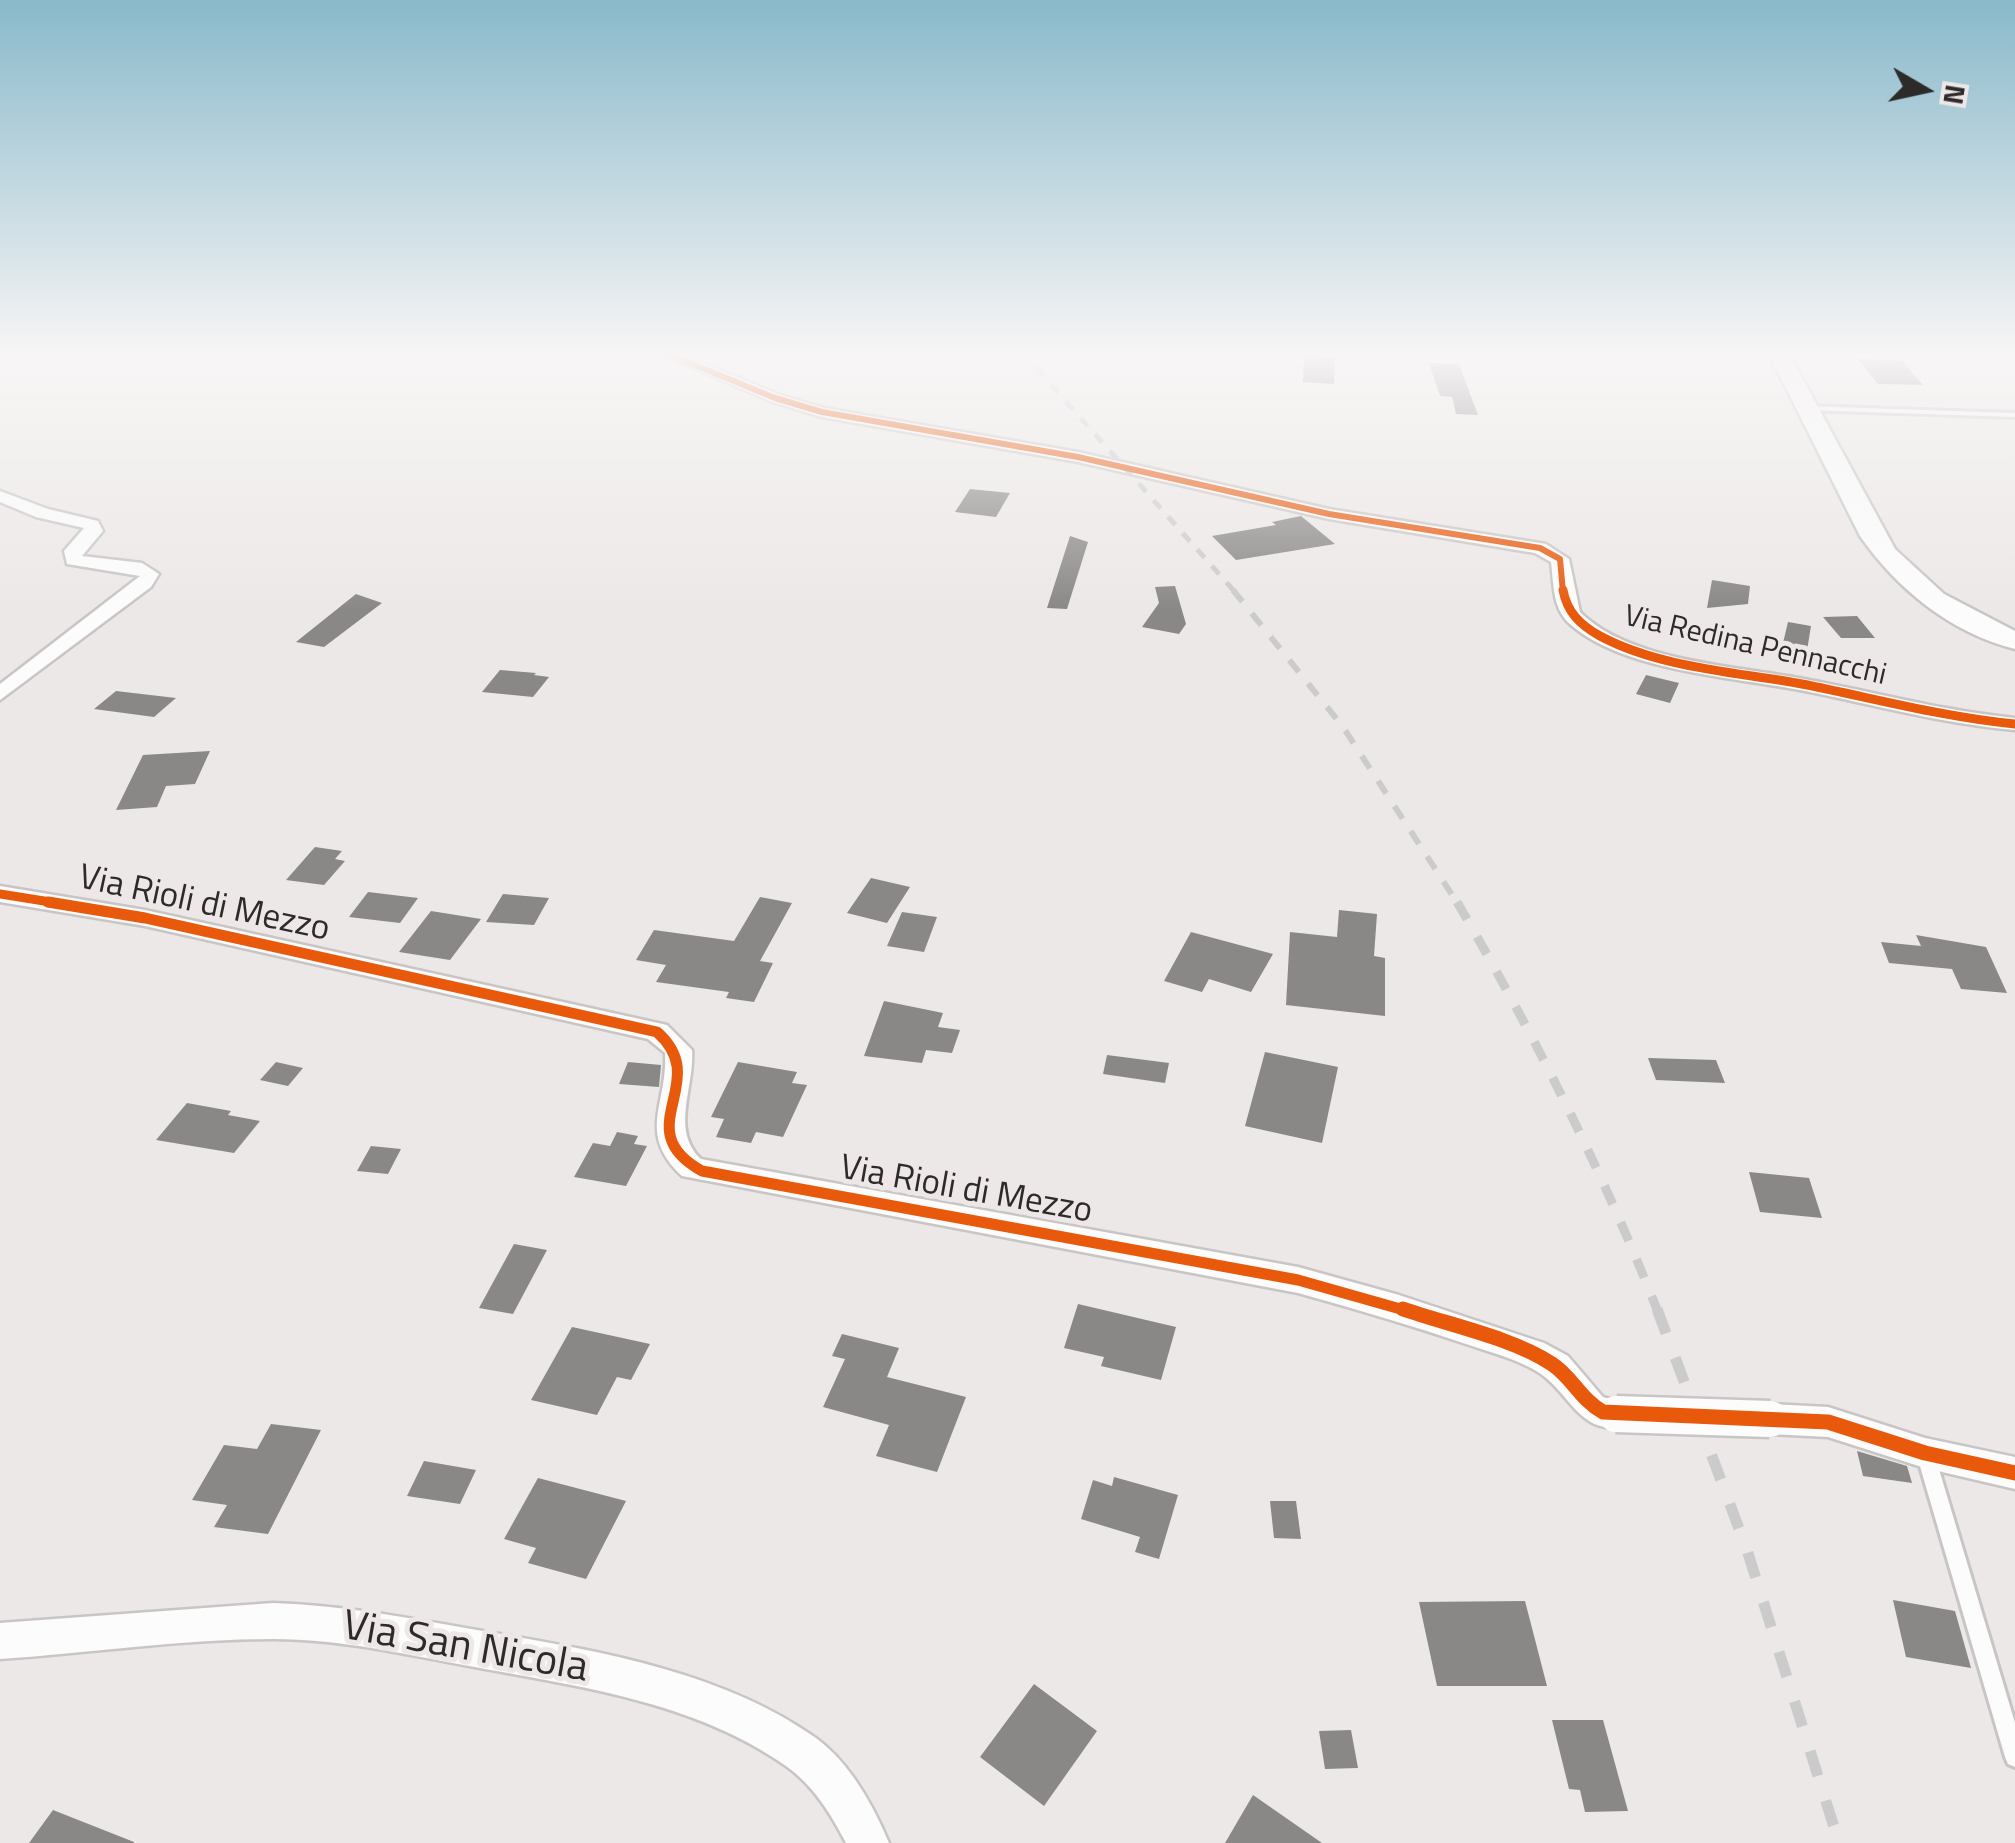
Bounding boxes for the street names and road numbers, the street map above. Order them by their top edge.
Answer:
street label: Via Redina Pennacchi [1620,599,1890,695]
street label: Via Rioli di Mezzo [75,858,333,952]
street label: Via Rioli di Mezzo [837,1148,1095,1234]
street label: Via San Nicola [338,1603,592,1695]

